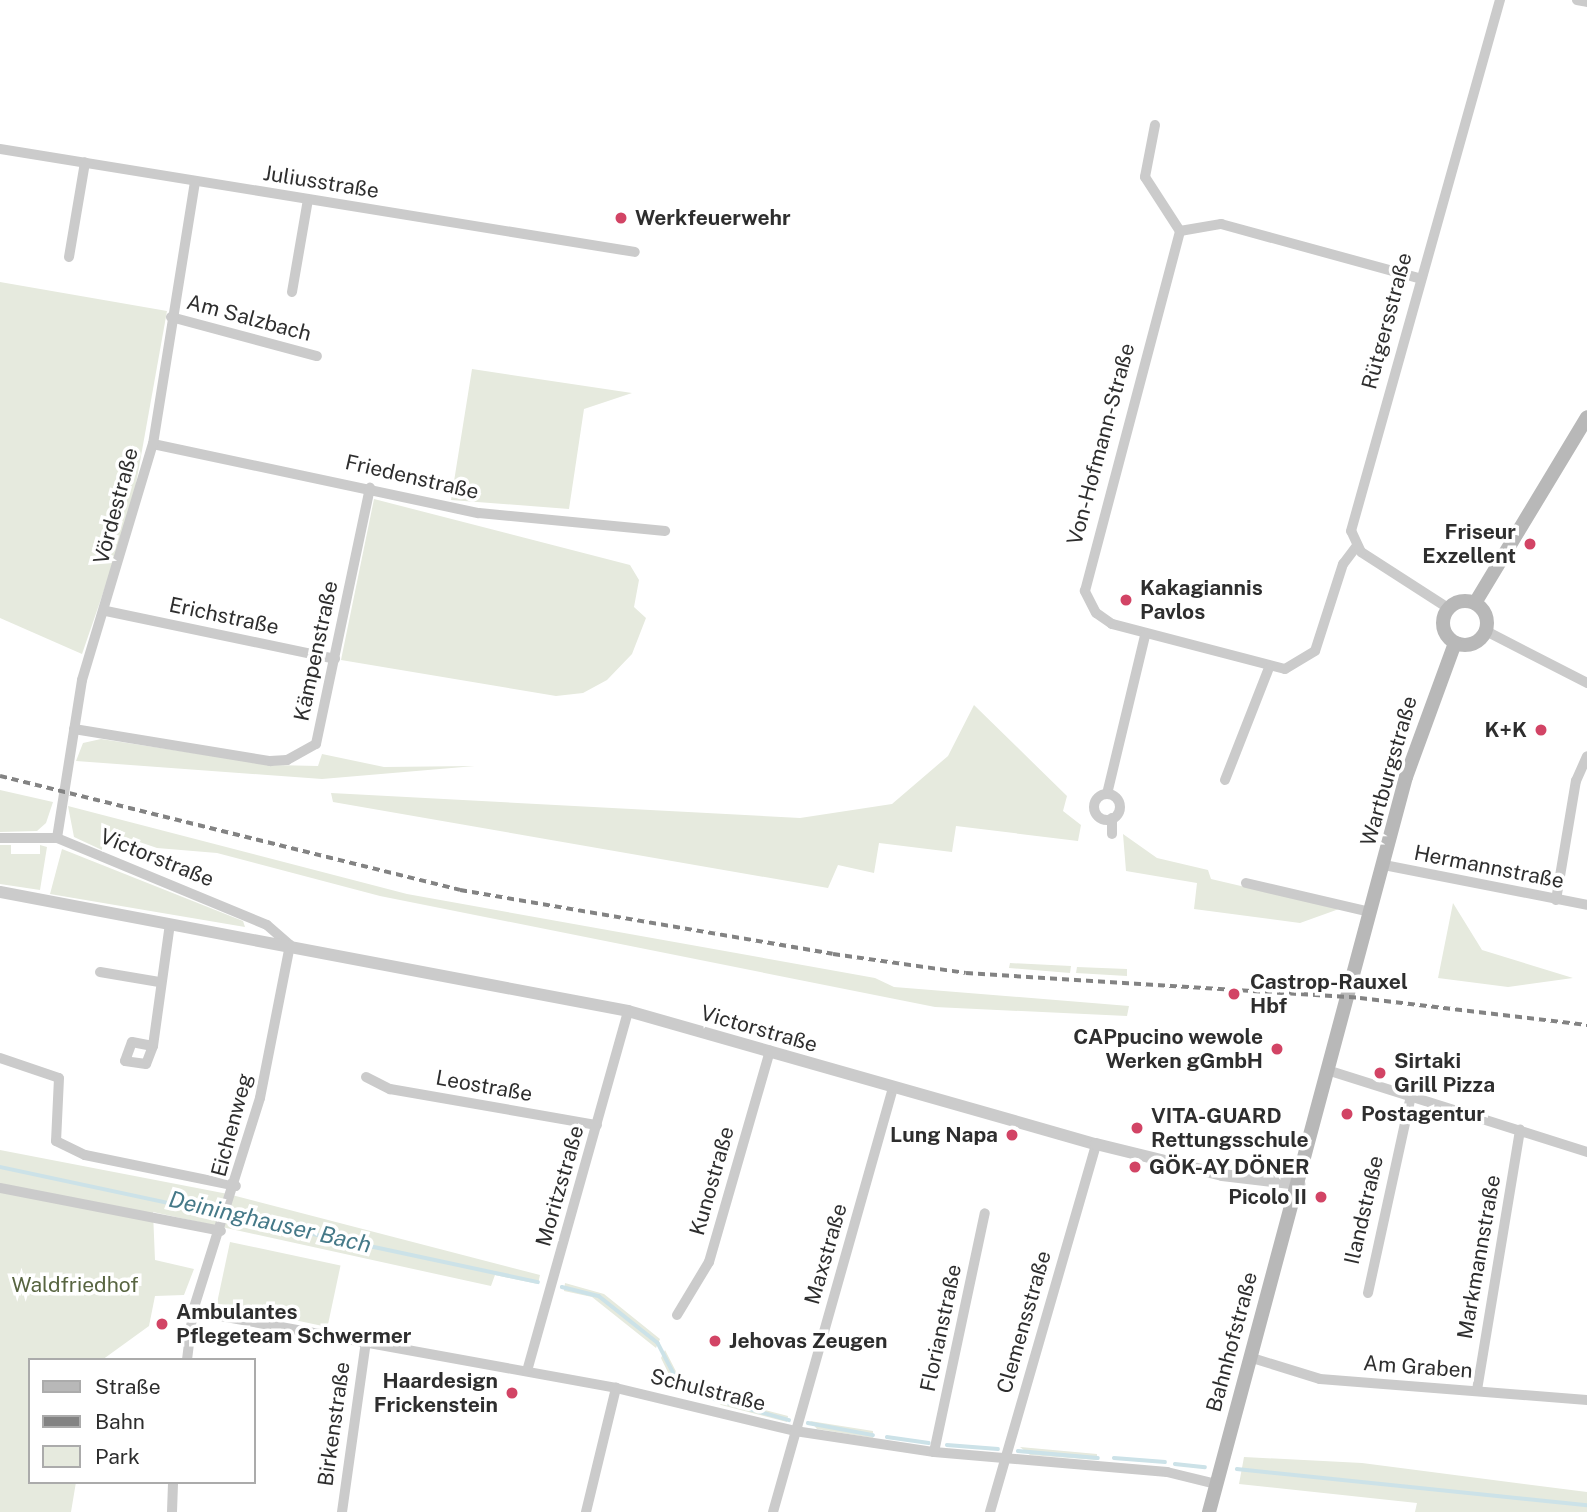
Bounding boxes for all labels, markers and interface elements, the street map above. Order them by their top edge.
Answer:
street label: Juliusstraße [261,160,381,204]
place label: Werkfeuerwehr [635,205,791,231]
marker: Werkfeuerwehr [613,210,629,226]
street label: Rütgersstraße [1357,250,1417,392]
street label: Am Salzbach [184,289,314,347]
street label: Von-Hofmann-Straße [1062,340,1140,548]
street label: Vördestraße [88,445,144,567]
street label: Friedenstraße [343,449,481,505]
place label: Friseur Exzellent [1422,519,1516,569]
marker: Friseur Exzellent [1522,536,1538,552]
place label: Kakagiannis Pavlos [1140,575,1263,625]
street label: Kämpenstraße [289,579,343,723]
street label: Erichstraße [167,592,281,640]
marker: Kakagiannis Pavlos [1118,592,1134,608]
street label: Wartburgstraße [1356,693,1422,849]
place label: K+K [1485,717,1527,743]
marker: K+K [1533,722,1549,738]
street label: Victorstraße [96,824,218,892]
street label: Hermannstraße [1412,840,1566,894]
place label: Castrop-Rauxel Hbf [1250,969,1408,1019]
marker: Castrop-Rauxel Hbf [1224,984,1244,1004]
street label: Victorstraße [698,1000,820,1058]
place label: CAPpucino wewole Werken gGmbH [1073,1024,1263,1074]
marker: CAPpucino wewole Werken gGmbH [1269,1041,1285,1057]
place label: Sirtaki Grill Pizza [1394,1048,1495,1098]
street label: Leostraße [434,1065,534,1107]
marker: Sirtaki Grill Pizza [1372,1065,1388,1081]
street label: Eichenweg [206,1071,258,1179]
place label: Postagentur [1361,1101,1485,1127]
place label: VITA-GUARD Rettungsschule [1151,1103,1309,1153]
marker: Postagentur [1339,1106,1355,1122]
marker: VITA-GUARD Rettungsschule [1129,1120,1145,1136]
place label: Lung Napa [890,1122,998,1148]
street label: Moritzstraße [531,1123,589,1249]
street label: Kunostraße [684,1124,740,1238]
marker: Lung Napa [1004,1127,1020,1143]
street label: Ilandstraße [1339,1153,1389,1267]
place label: GÖK-AY DÖNER [1149,1154,1310,1180]
marker: GÖK-AY DÖNER [1127,1159,1143,1175]
street label: Markmannstraße [1452,1173,1506,1341]
place label: Picolo II [1228,1184,1307,1210]
water label: Deininghauser Bach [166,1185,374,1259]
marker: Picolo II [1313,1189,1329,1205]
street label: Maxstraße [800,1201,852,1307]
street label: Clemensstraße [992,1248,1056,1396]
street label: Florianstraße [915,1262,967,1394]
street label: Bahnhofstraße [1201,1269,1263,1415]
park label: Waldfriedhof [11,1272,139,1298]
place label: Ambulantes Pflegeteam Schwermer [176,1299,411,1349]
marker: Ambulantes Pflegeteam Schwermer [154,1316,170,1332]
place label: Jehovas Zeugen [729,1328,888,1354]
marker: Jehovas Zeugen [707,1333,723,1349]
street label: Am Graben [1362,1351,1474,1383]
legend [28,1358,256,1484]
street label: Birkenstraße [313,1360,355,1488]
street label: Schulstraße [648,1363,768,1417]
place label: Haardesign Frickenstein [374,1368,498,1418]
text: Straße [95,1374,161,1399]
marker: Haardesign Frickenstein [504,1385,520,1401]
text: Bahn [95,1409,145,1434]
text: Park [95,1444,140,1469]

